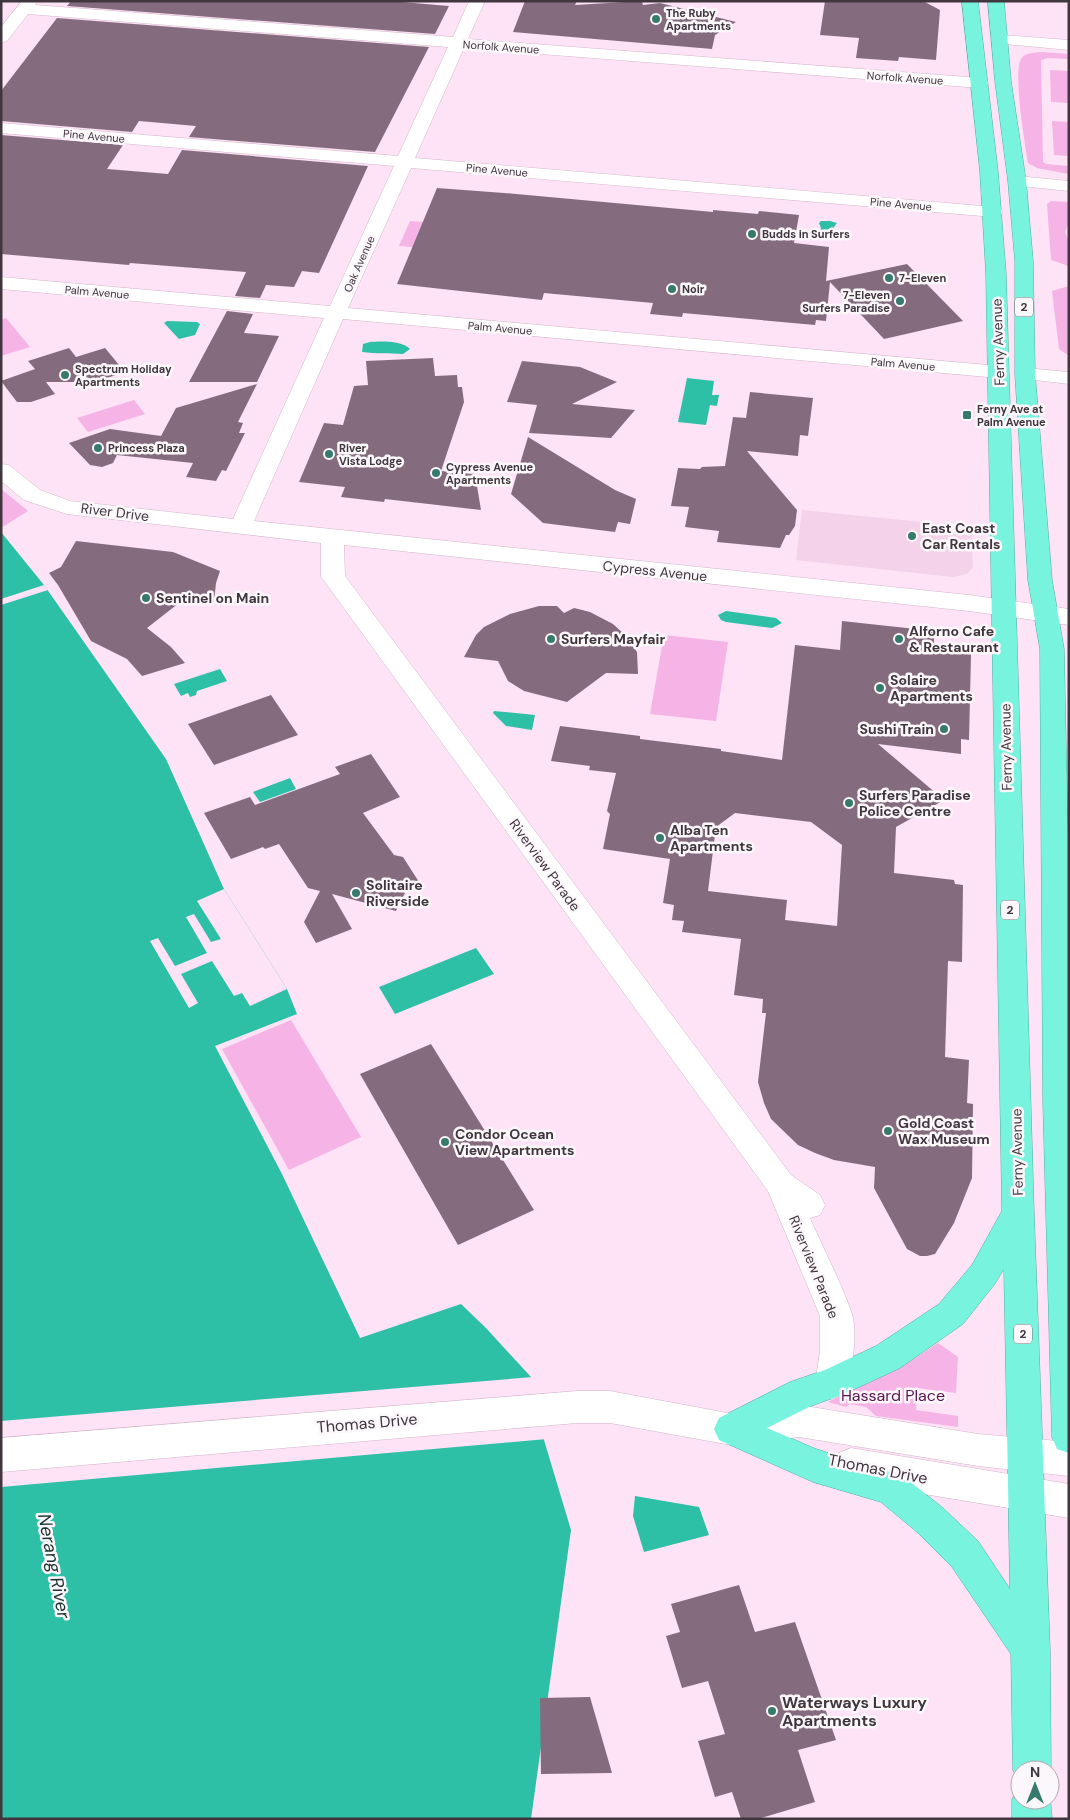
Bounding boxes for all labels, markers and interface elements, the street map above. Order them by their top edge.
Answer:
place label: The Ruby Apartments [666,6,731,33]
marker: The Ruby Apartments [650,13,662,25]
street label: Norfolk Avenue [462,37,540,57]
street label: Norfolk Avenue [866,68,944,88]
street label: Pine Avenue [63,126,125,146]
street label: Pine Avenue [466,160,528,180]
street label: Pine Avenue [870,194,932,214]
place label: Budds in Surfers [762,227,850,241]
marker: Budds in Surfers [746,228,758,240]
street label: Oak Avenue [340,234,378,294]
place label: 7-Eleven [899,271,946,285]
marker: 7-Eleven [883,272,895,284]
street label: Palm Avenue [64,282,130,302]
place label: Noir [682,282,705,296]
marker: Noir [666,283,678,295]
place label: 7-Eleven Surfers Paradise [802,288,890,315]
marker: 7-Eleven Surfers Paradise [894,295,906,307]
street label: Ferny Avenue [987,298,1009,386]
road number: 2 [1015,298,1033,316]
street label: Palm Avenue [467,318,533,338]
street label: Palm Avenue [870,354,936,374]
place label: Spectrum Holiday Apartments [75,362,172,389]
marker: Spectrum Holiday Apartments [59,369,71,381]
place label: Ferny Ave at Palm Avenue [977,402,1046,429]
marker: Ferny Ave at Palm Avenue [961,409,973,421]
place label: Princess Plaza [108,441,185,455]
place label: River Vista Lodge [339,441,402,468]
marker: Princess Plaza [92,442,104,454]
marker: River Vista Lodge [323,448,335,460]
place label: Cypress Avenue Apartments [446,460,534,487]
marker: Cypress Avenue Apartments [430,467,442,479]
street label: River Drive [80,499,150,525]
place label: East Coast Car Rentals [922,519,1000,553]
marker: East Coast Car Rentals [906,530,918,542]
street label: Cypress Avenue [602,557,708,585]
place label: Sentinel on Main [156,589,269,607]
marker: Sentinel on Main [140,592,152,604]
place label: Alforno Cafe & Restaurant [909,622,999,656]
place label: Surfers Mayfair [561,630,665,648]
marker: Surfers Mayfair [545,633,557,645]
marker: Alforno Cafe & Restaurant [893,633,905,645]
place label: Solaire Apartments [890,671,973,705]
marker: Solaire Apartments [874,682,886,694]
street label: Ferny Avenue [996,703,1016,791]
place label: Sushi Train [860,720,934,738]
marker: Sushi Train [938,723,950,735]
place label: Surfers Paradise Police Centre [859,786,971,820]
marker: Surfers Paradise Police Centre [843,797,855,809]
street label: Riverview Parade [506,815,585,915]
place label: Alba Ten Apartments [670,821,753,855]
marker: Alba Ten Apartments [654,832,666,844]
place label: Solitaire Riverside [366,876,429,910]
marker: Solitaire Riverside [350,887,362,899]
road number: 2 [1001,900,1019,920]
street label: Ferny Avenue [1007,1108,1027,1196]
place label: Gold Coast Wax Museum [898,1114,990,1148]
place label: Condor Ocean View Apartments [455,1125,574,1159]
marker: Gold Coast Wax Museum [882,1125,894,1137]
marker: Condor Ocean View Apartments [439,1136,451,1148]
street label: Riverview Parade [785,1213,843,1321]
road number: 2 [1014,1325,1032,1344]
park label: Hassard Place [841,1385,945,1406]
street label: Thomas Drive [316,1408,418,1438]
street label: Thomas Drive [827,1449,929,1489]
water label: Nerang River [32,1512,76,1622]
place label: Waterways Luxury Apartments [782,1692,927,1731]
marker: Waterways Luxury Apartments [766,1705,778,1717]
north arrow [1010,1760,1060,1810]
text: N [1030,1763,1040,1781]

